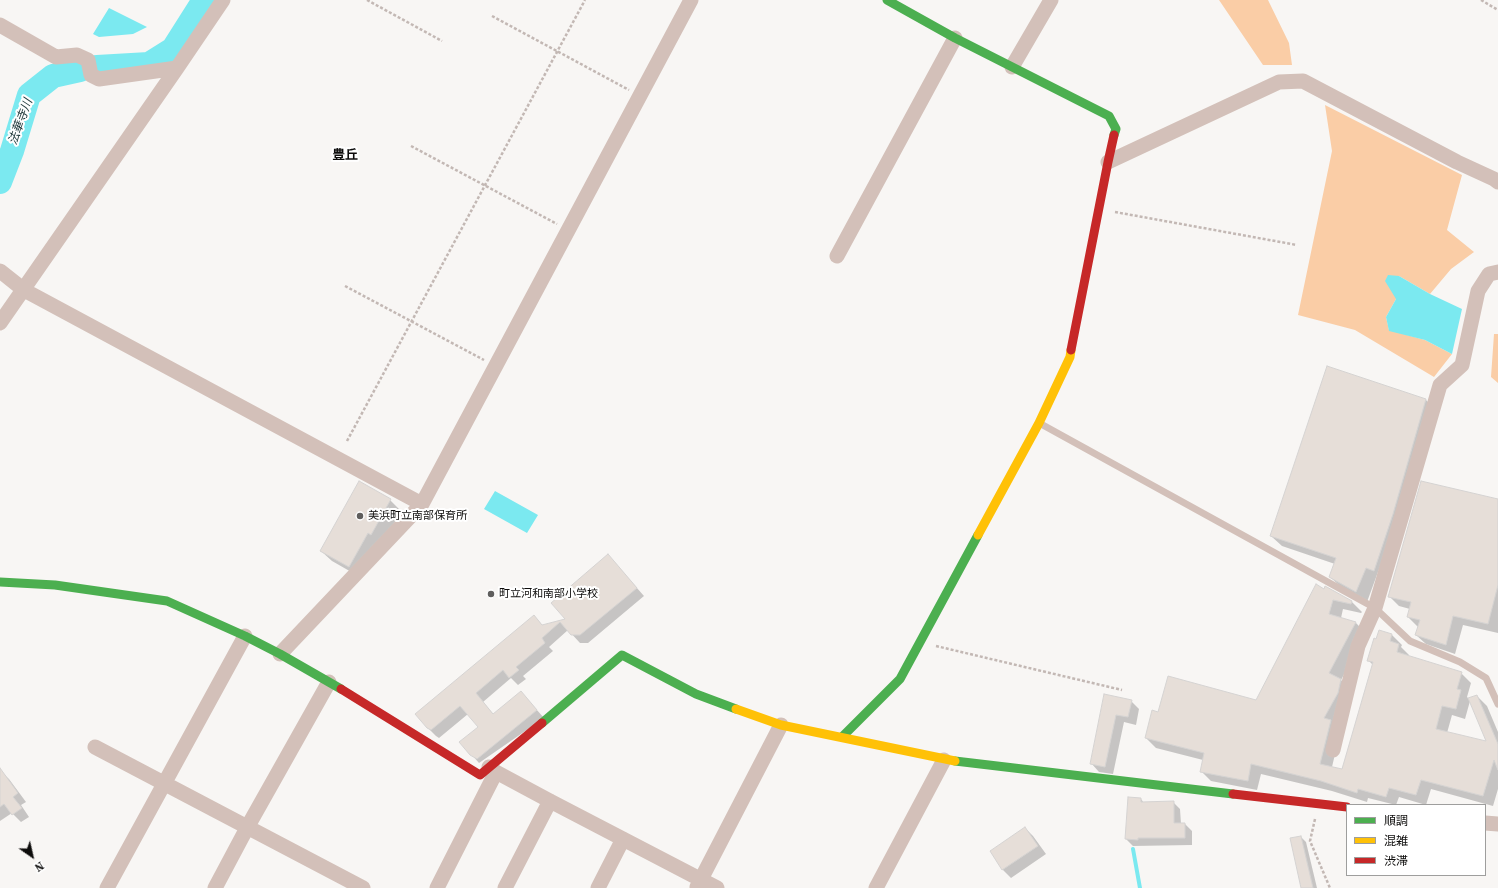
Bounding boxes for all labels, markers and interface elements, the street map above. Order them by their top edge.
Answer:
water label: 法華寺川 [6,97,36,147]
district label: 豊丘 [332,148,358,164]
place label: 美浜町立南部保育所 [368,509,467,523]
marker: 美浜町立南部保育所 [355,511,365,521]
place label: 町立河和南部小学校 [499,587,598,601]
marker: 町立河和南部小学校 [486,589,496,599]
legend [1346,804,1486,876]
text: 順調 [1384,813,1408,829]
text: 混雑 [1384,833,1408,849]
north arrow [12,836,52,876]
text: 渋滞 [1384,853,1408,869]
text: N [31,858,47,875]

